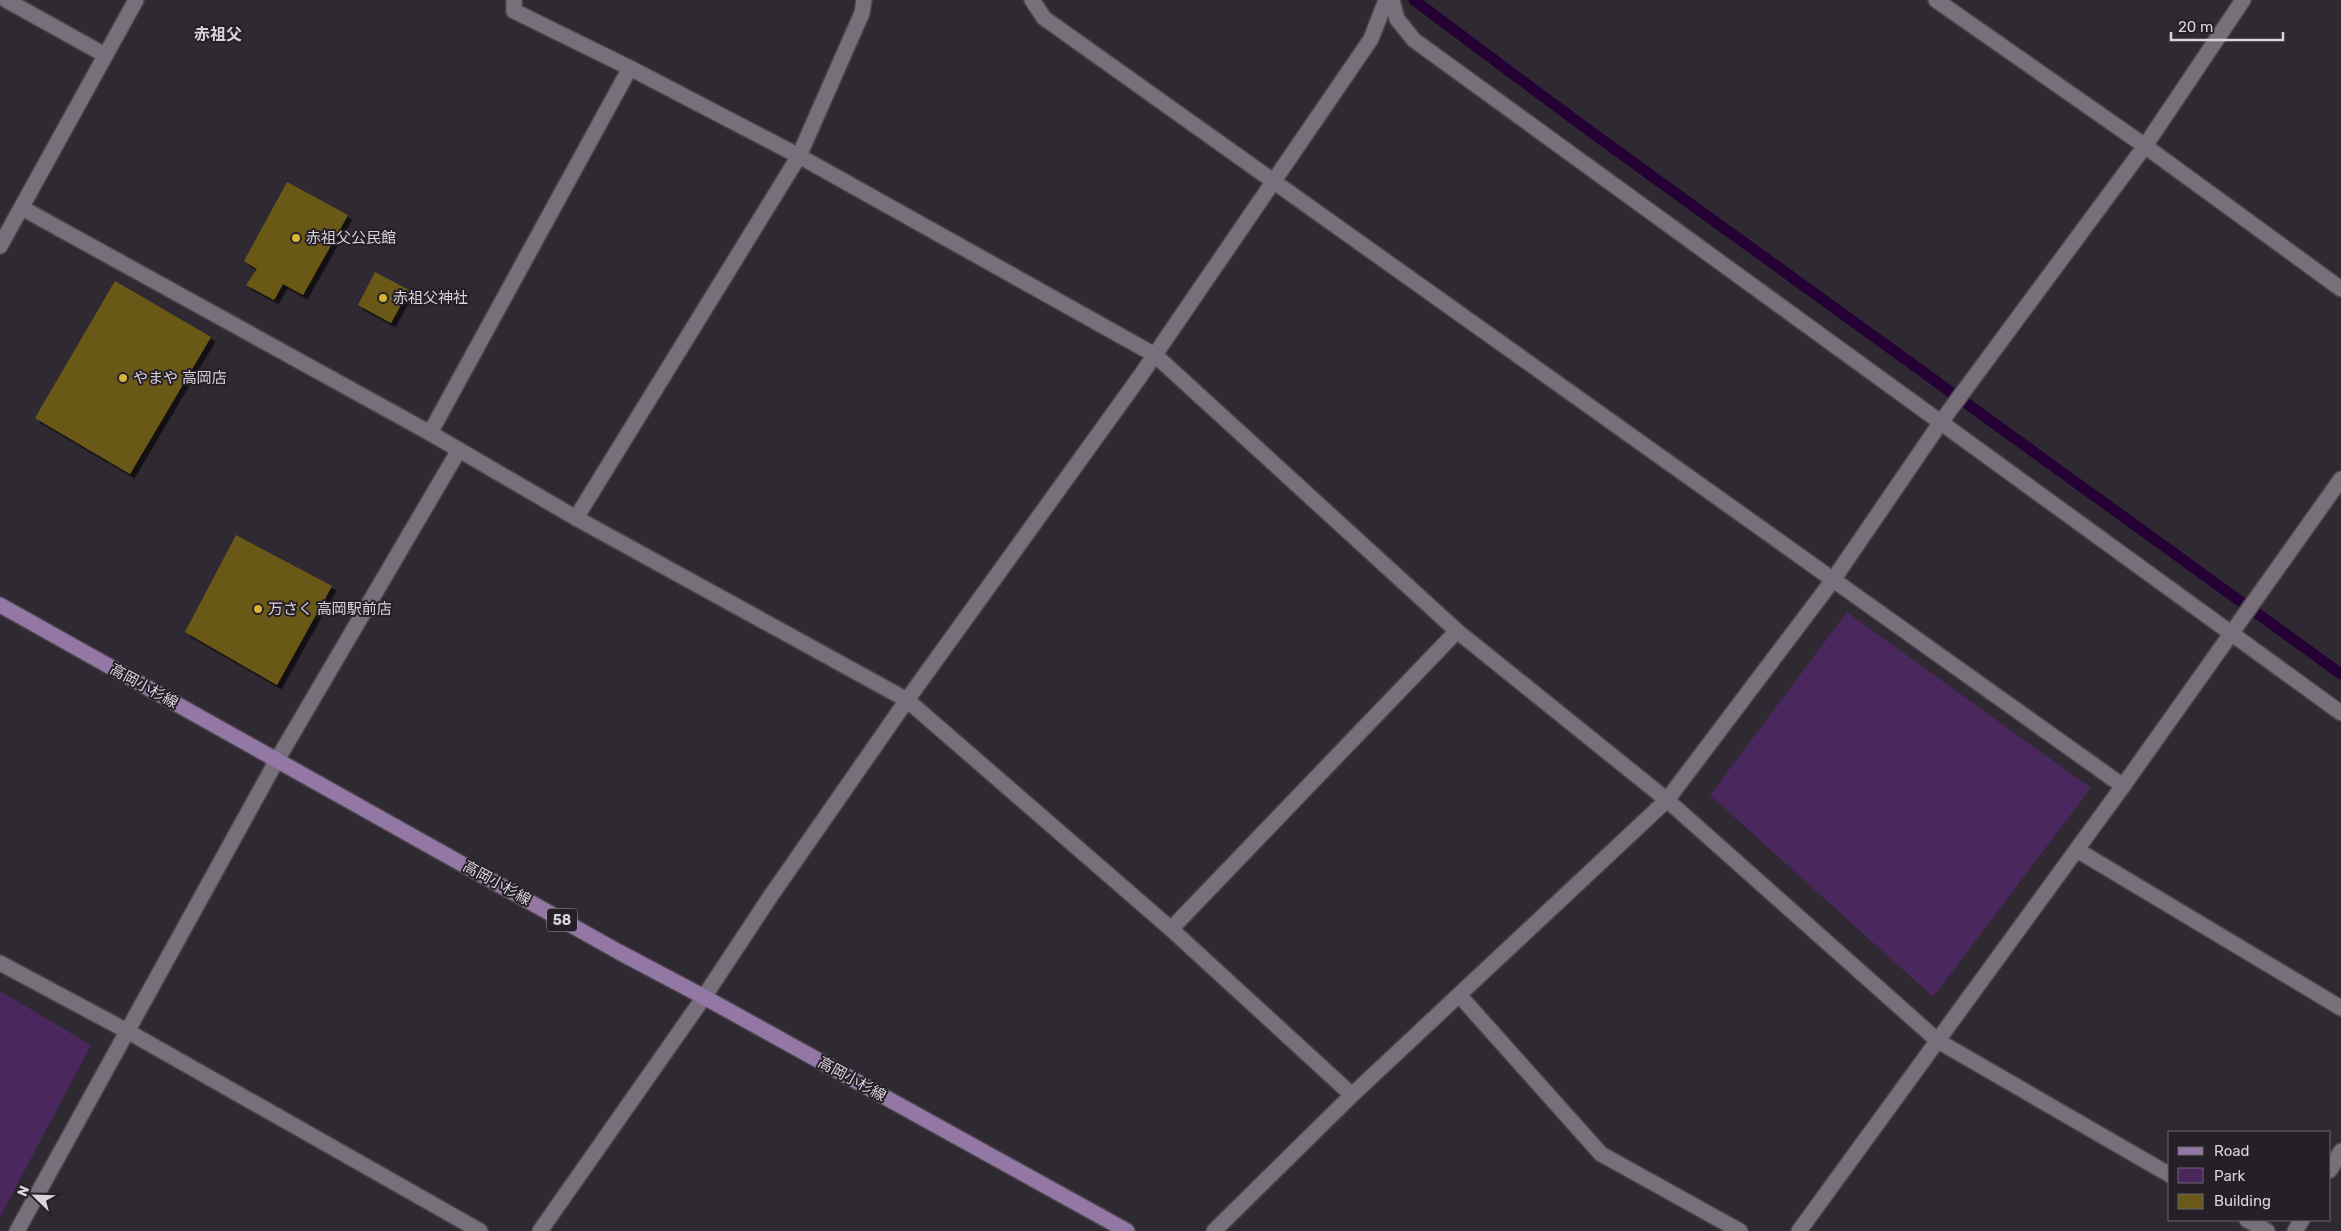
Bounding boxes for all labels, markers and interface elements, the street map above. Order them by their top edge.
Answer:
scale bar [2171,10,2284,42]
text: 20 m [2178,18,2213,36]
district label: 赤祖父 [194,25,242,44]
place label: 赤祖父公民館 [306,229,396,247]
marker: 赤祖父公民館 [290,232,302,244]
place label: 赤祖父神社 [393,289,468,307]
marker: 赤祖父神社 [377,292,389,304]
place label: やまや 高岡店 [133,369,227,387]
marker: やまや 高岡店 [117,372,129,384]
place label: 万さく 高岡駅前店 [268,600,392,618]
marker: 万さく 高岡駅前店 [252,603,264,615]
street label: 高岡小杉線 [107,660,181,712]
street label: 高岡小杉線 [460,857,534,909]
road number: 58 [547,908,577,932]
street label: 高岡小杉線 [815,1053,889,1105]
legend [2168,1131,2331,1221]
text: Road [2214,1142,2250,1160]
text: Park [2214,1167,2245,1185]
north arrow [10,1171,60,1221]
text: N [14,1183,33,1199]
text: Building [2214,1192,2271,1210]

